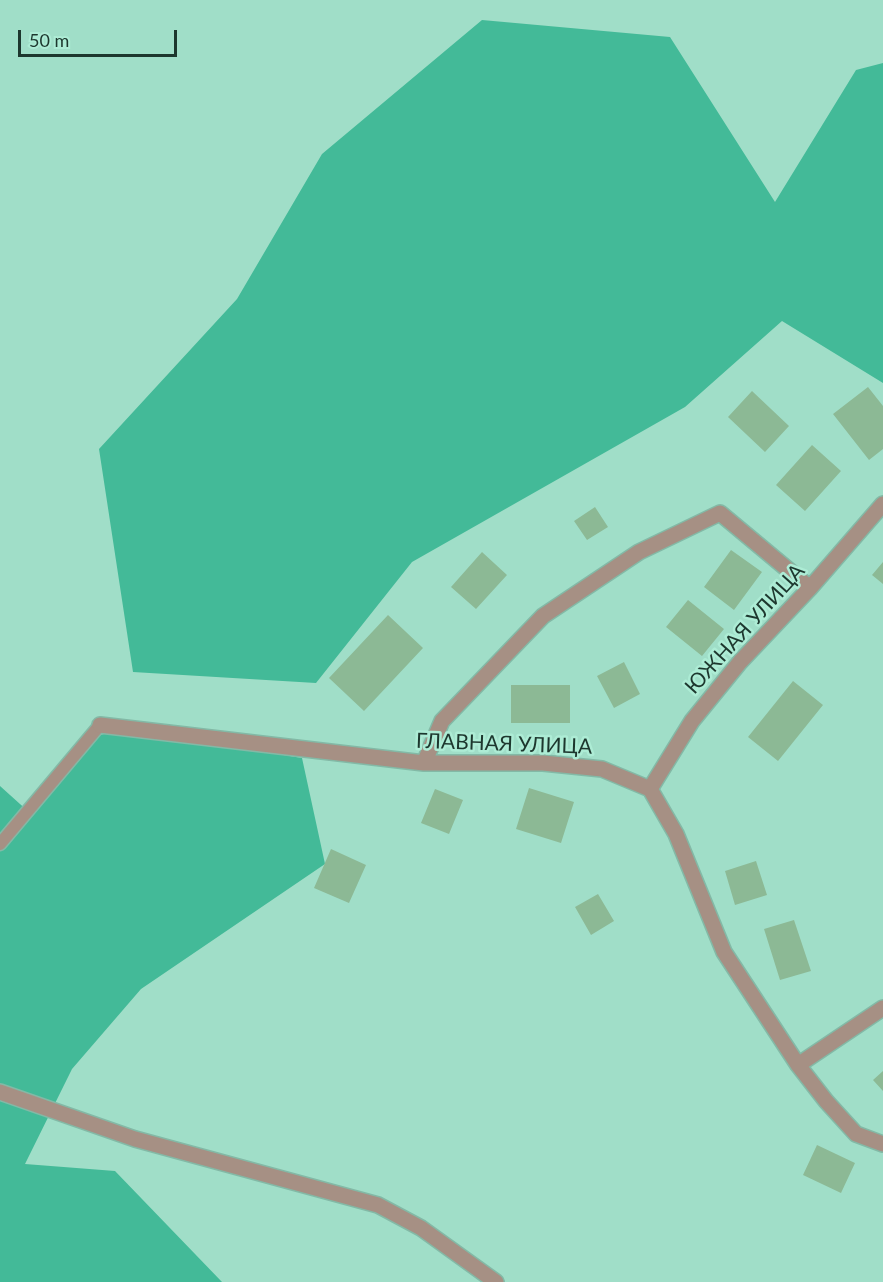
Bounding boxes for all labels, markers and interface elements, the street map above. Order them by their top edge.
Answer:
scale bar [21,18,180,56]
text: 50 m [29,29,69,51]
street label: ЮЖНАЯ УЛИЦА [680,559,810,699]
street label: ГЛАВНАЯ УЛИЦА [416,728,592,760]

